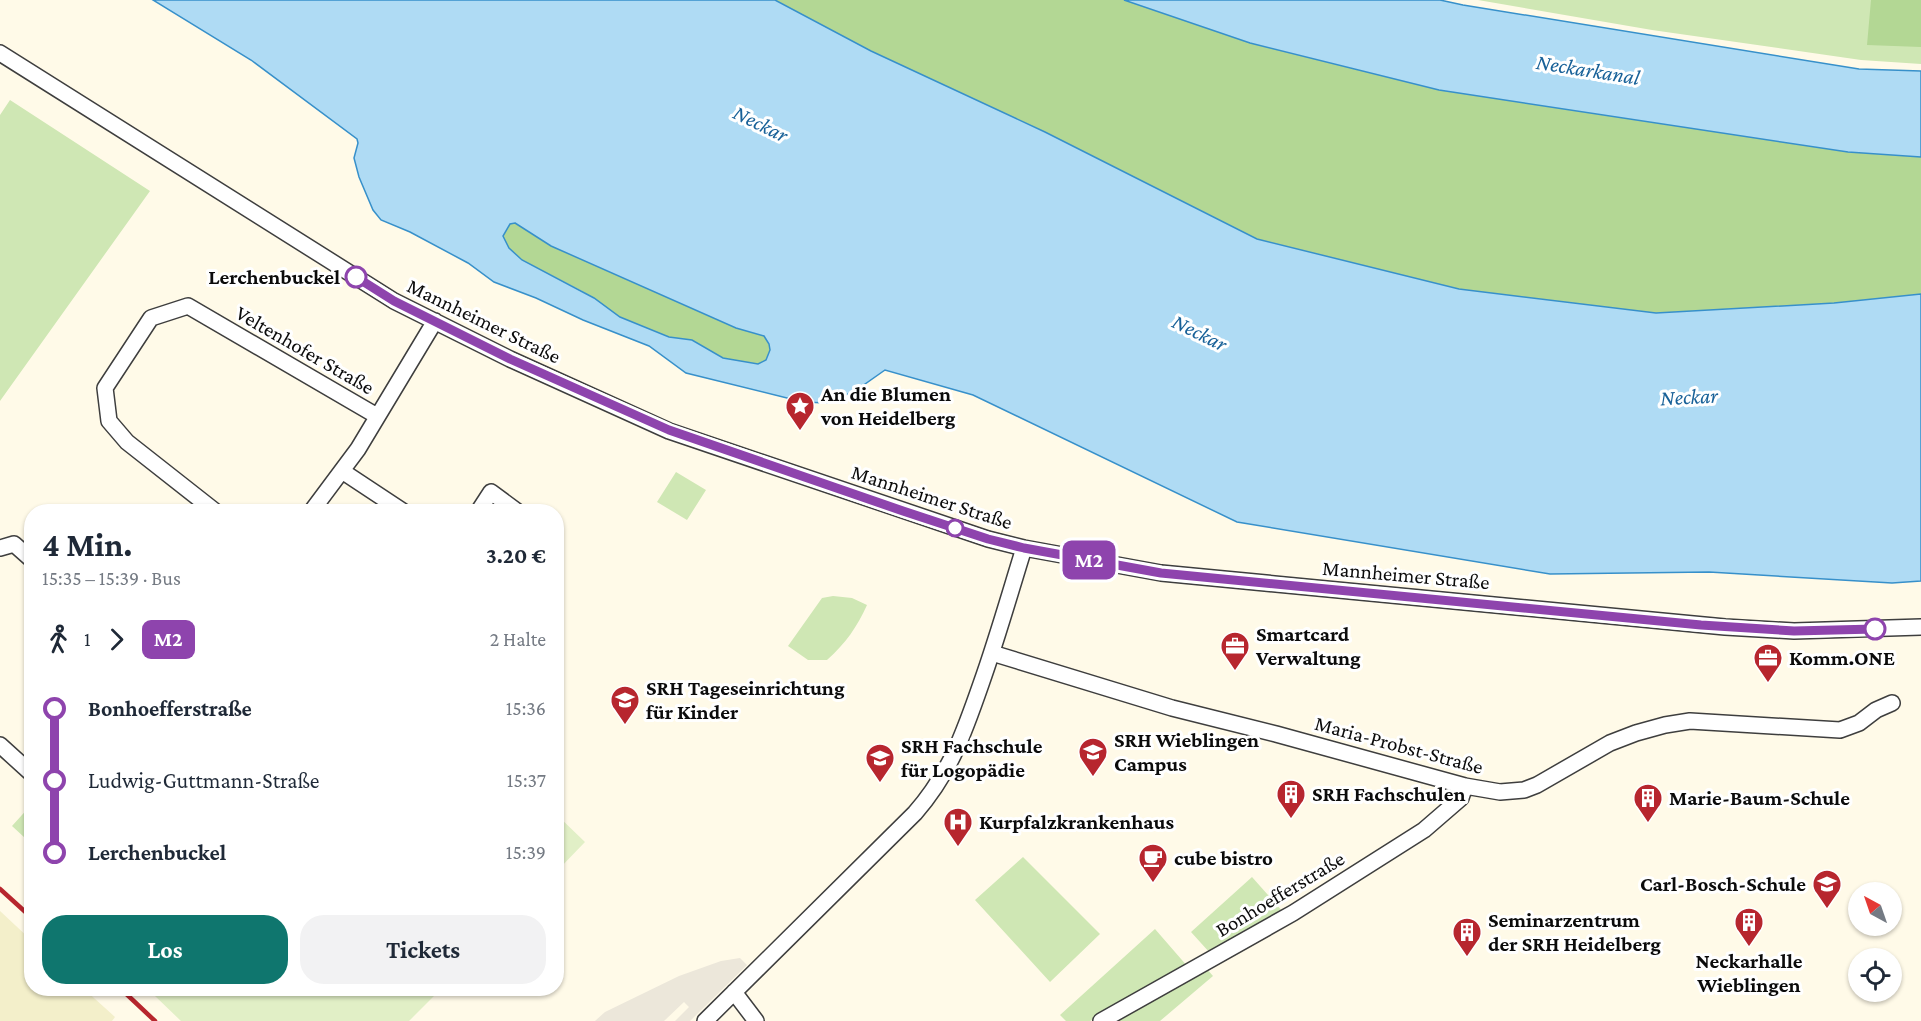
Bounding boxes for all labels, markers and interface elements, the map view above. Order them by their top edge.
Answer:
water label: Neckarkanal [1534,49,1642,90]
water label: Neckar [729,100,793,148]
place label: Lerchenbuckel [208,265,340,289]
marker: Lerchenbuckel [345,266,367,288]
street label: Mannheimer Straße [403,273,565,369]
street label: Veltenhofer Straße [231,301,379,399]
water label: Neckar [1168,309,1232,357]
place label: An die Blumen von Heidelberg [820,382,956,430]
water label: Neckar [1660,382,1720,410]
place icon: An die Blumen von Heidelberg [784,390,816,432]
street label: Mannheimer Straße [849,460,1015,534]
unlabelled marker [946,519,964,537]
text: 4 Min. [42,526,133,563]
line badge: M2 [1062,540,1116,580]
text: 3.20 € [486,543,546,568]
text: M2 [1075,548,1103,572]
street label: Mannheimer Straße [1321,556,1491,594]
text: 15:35 – 15:39 · Bus [42,567,181,589]
unlabelled marker [1864,618,1886,640]
place label: Smartcard Verwaltung [1255,622,1361,670]
icon: walk [42,623,75,656]
icon: forward [100,623,133,656]
text: M2 [154,627,183,651]
text: 1 [84,628,91,650]
text: 2 Halte [490,628,546,650]
office icon: Smartcard Verwaltung [1219,630,1251,672]
office icon: Komm.ONE [1752,642,1784,684]
place label: Komm.ONE [1789,646,1895,670]
place label: SRH Tageseinrichtung für Kinder [646,676,845,724]
school or university icon: SRH Tageseinrichtung für Kinder [609,684,641,726]
text: Bonhoefferstraße [88,696,252,721]
text: 15:36 [506,697,546,719]
street label: Maria-Probst-Straße [1312,711,1486,779]
place label: SRH Wieblingen Campus [1114,728,1259,776]
place label: SRH Fachschule für Logopädie [901,734,1043,782]
school or university icon: SRH Wieblingen Campus [1077,736,1109,778]
school or university icon: SRH Fachschule für Logopädie [864,742,896,784]
text: Ludwig-Guttmann-Straße [88,768,319,793]
text: 15:37 [507,769,546,791]
building icon: SRH Fachschulen [1275,778,1307,820]
place label: SRH Fachschulen [1312,782,1465,806]
building icon: Marie-Baum-Schule [1632,782,1664,824]
place label: Marie-Baum-Schule [1669,786,1850,810]
hospital icon: Kurpfalzkrankenhaus [942,806,974,848]
place label: Kurpfalzkrankenhaus [979,810,1174,834]
text: Lerchenbuckel [88,840,226,865]
text: 15:39 [506,841,546,863]
cafe icon: cube bistro [1137,842,1169,884]
place label: cube bistro [1174,846,1273,870]
street label: Bonhoefferstraße [1211,846,1349,942]
school or university icon: Carl-Bosch-Schule [1811,868,1843,910]
place label: Carl-Bosch-Schule [1640,872,1806,896]
north arrow [1848,882,1902,936]
map controls [1848,882,1902,1002]
building icon: Neckarhalle Wieblingen [1733,906,1765,948]
place label: Seminarzentrum der SRH Heidelberg [1488,908,1661,956]
button: Los [42,915,288,984]
button: Tickets [300,915,546,984]
building icon: Seminarzentrum der SRH Heidelberg [1451,916,1483,958]
button: locate [1848,948,1902,1002]
place label: Neckarhalle Wieblingen [1695,949,1803,997]

